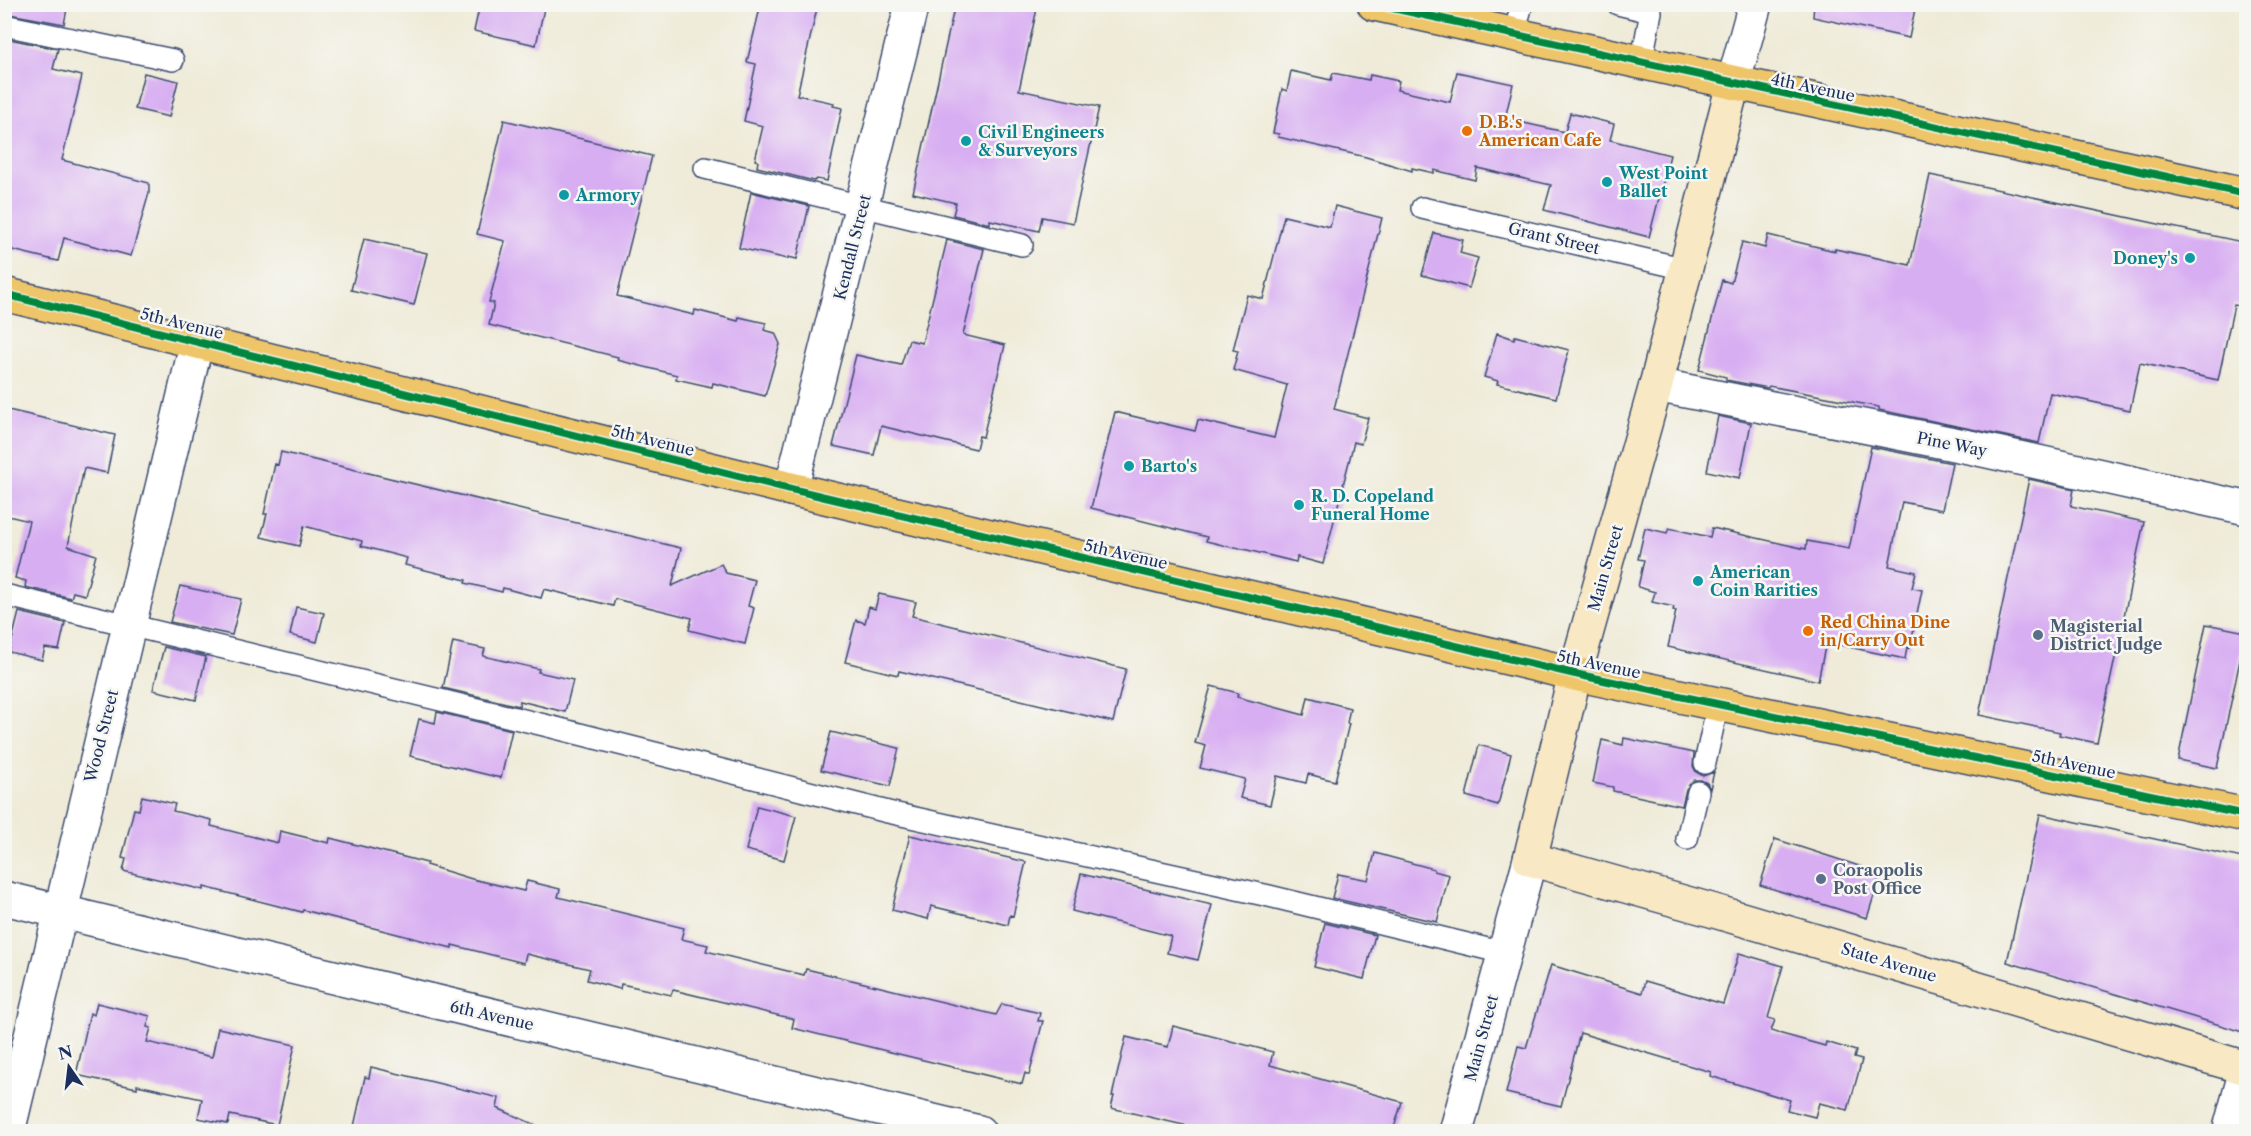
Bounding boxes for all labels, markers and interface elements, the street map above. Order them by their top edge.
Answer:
street label: 4th Avenue [1769,68,1857,106]
place label: D.B.'s American Cafe [1478,112,1602,150]
place label: Civil Engineers & Surveyors [978,122,1104,160]
marker: D.B.'s American Cafe [1460,124,1474,138]
marker: Civil Engineers & Surveyors [959,134,973,148]
place label: West Point Ballet [1618,163,1708,201]
marker: West Point Ballet [1600,175,1614,189]
place label: Armory [575,185,641,205]
marker: Armory [557,188,571,202]
street label: Kendall Street [829,192,875,302]
street label: Grant Street [1506,218,1602,258]
place label: Doney's [2113,248,2178,268]
marker: Doney's [2183,251,2197,265]
street label: 5th Avenue [138,303,226,343]
street label: 5th Avenue [609,420,697,460]
street label: Pine Way [1915,427,1990,461]
place label: Barto's [1141,456,1197,476]
marker: Barto's [1122,459,1136,473]
place label: R. D. Copeland Funeral Home [1311,486,1434,524]
marker: R. D. Copeland Funeral Home [1292,498,1306,512]
street label: Main Street [1583,522,1627,614]
street label: 5th Avenue [1082,535,1170,573]
place label: American Coin Rarities [1709,562,1818,600]
marker: American Coin Rarities [1691,574,1705,588]
place label: Red China Dine in/Carry Out [1820,612,1951,650]
place label: Magisterial District Judge [2050,616,2163,654]
marker: Red China Dine in/Carry Out [1801,624,1815,638]
marker: Magisterial District Judge [2031,628,2045,642]
street label: 5th Avenue [1555,645,1643,683]
street label: Wood Street [80,687,122,786]
street label: 5th Avenue [2030,745,2118,783]
place label: Coraopolis Post Office [1833,860,1923,898]
marker: Coraopolis Post Office [1814,872,1828,886]
street label: State Avenue [1839,938,1939,986]
street label: Main Street [1460,992,1502,1084]
street label: 6th Avenue [448,996,536,1034]
north arrow [39,1037,99,1097]
text: N [56,1041,75,1064]

